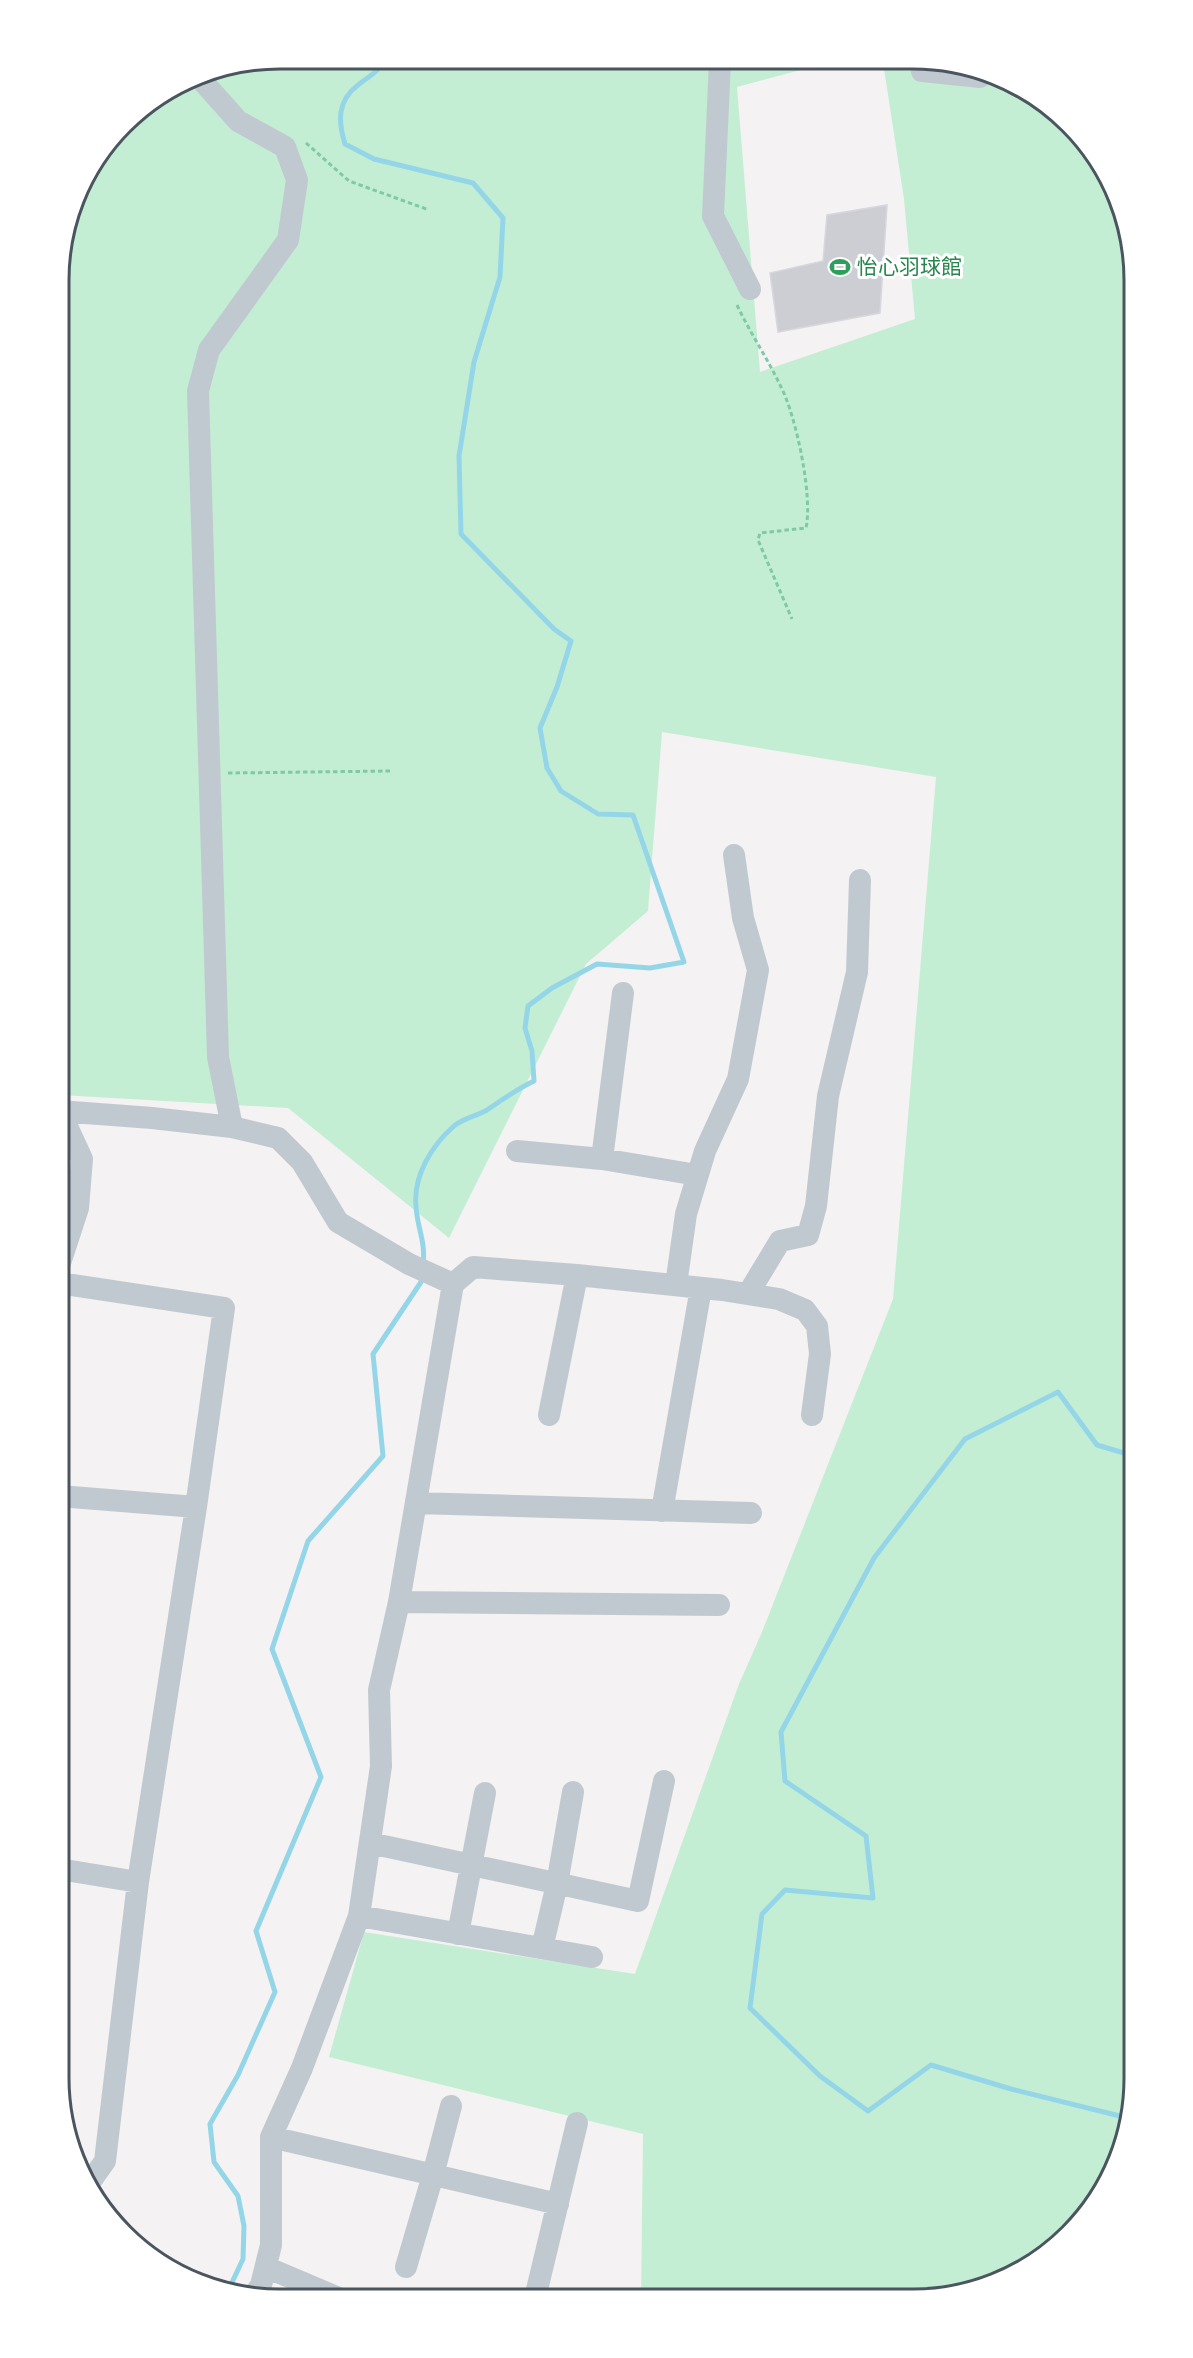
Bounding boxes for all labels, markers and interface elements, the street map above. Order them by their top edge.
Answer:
place label: 怡心羽球館 [857,252,962,282]
sports icon: 怡心羽球館 [828,255,852,279]

